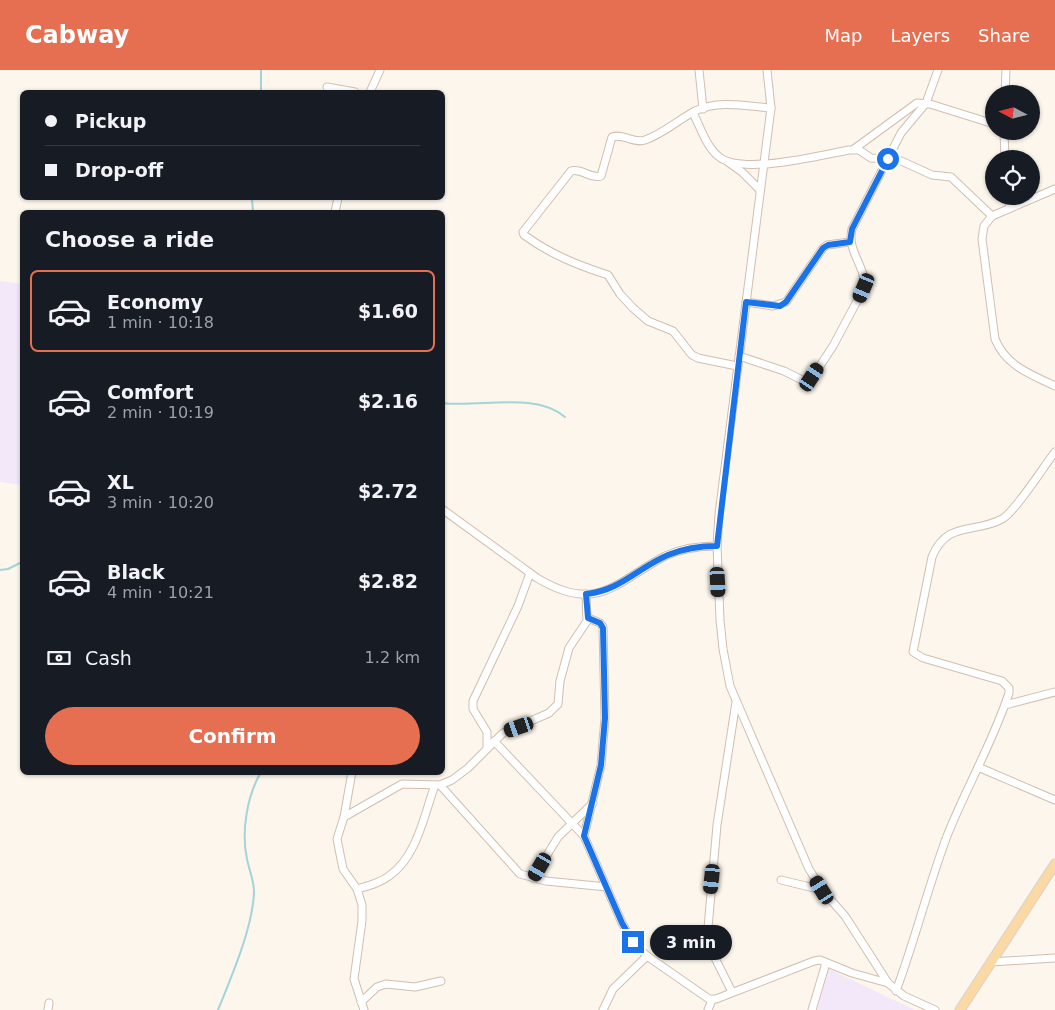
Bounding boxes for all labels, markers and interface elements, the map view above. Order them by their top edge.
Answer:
text: Cabway [25,21,129,49]
text: Map [824,25,862,46]
text: Layers [890,25,950,46]
text: Share [978,25,1030,46]
north arrow [985,85,1040,140]
map controls [985,85,1040,205]
text: Pickup [75,110,146,132]
route start [877,148,899,170]
button: locate [985,150,1040,205]
text: Drop-off [75,159,163,181]
text: Choose a ride [45,227,214,252]
car [851,271,876,305]
icon: car [47,289,92,334]
text: Economy [107,291,203,313]
text: $1.60 [358,300,418,322]
text: 1 min · 10:18 [107,313,214,332]
car [797,360,826,394]
icon: car [47,379,92,424]
text: Comfort [107,381,194,403]
text: $2.16 [358,390,418,412]
text: 2 min · 10:19 [107,403,214,422]
icon: car [47,469,92,514]
text: XL [107,471,134,493]
text: $2.72 [358,480,418,502]
text: 3 min · 10:20 [107,493,214,512]
icon: car [47,559,92,604]
text: Black [107,561,165,583]
car [709,567,726,597]
text: $2.82 [358,570,418,592]
text: 4 min · 10:21 [107,583,214,602]
icon: cash [45,644,73,672]
text: Cash [85,647,132,669]
text: 1.2 km [365,648,420,667]
button: Confirm [45,707,420,765]
car [502,715,535,739]
car [526,850,553,884]
car [702,863,721,895]
car [807,873,836,907]
callout: 3 min [650,924,733,960]
route end [622,931,644,953]
text: 3 min [666,933,716,952]

